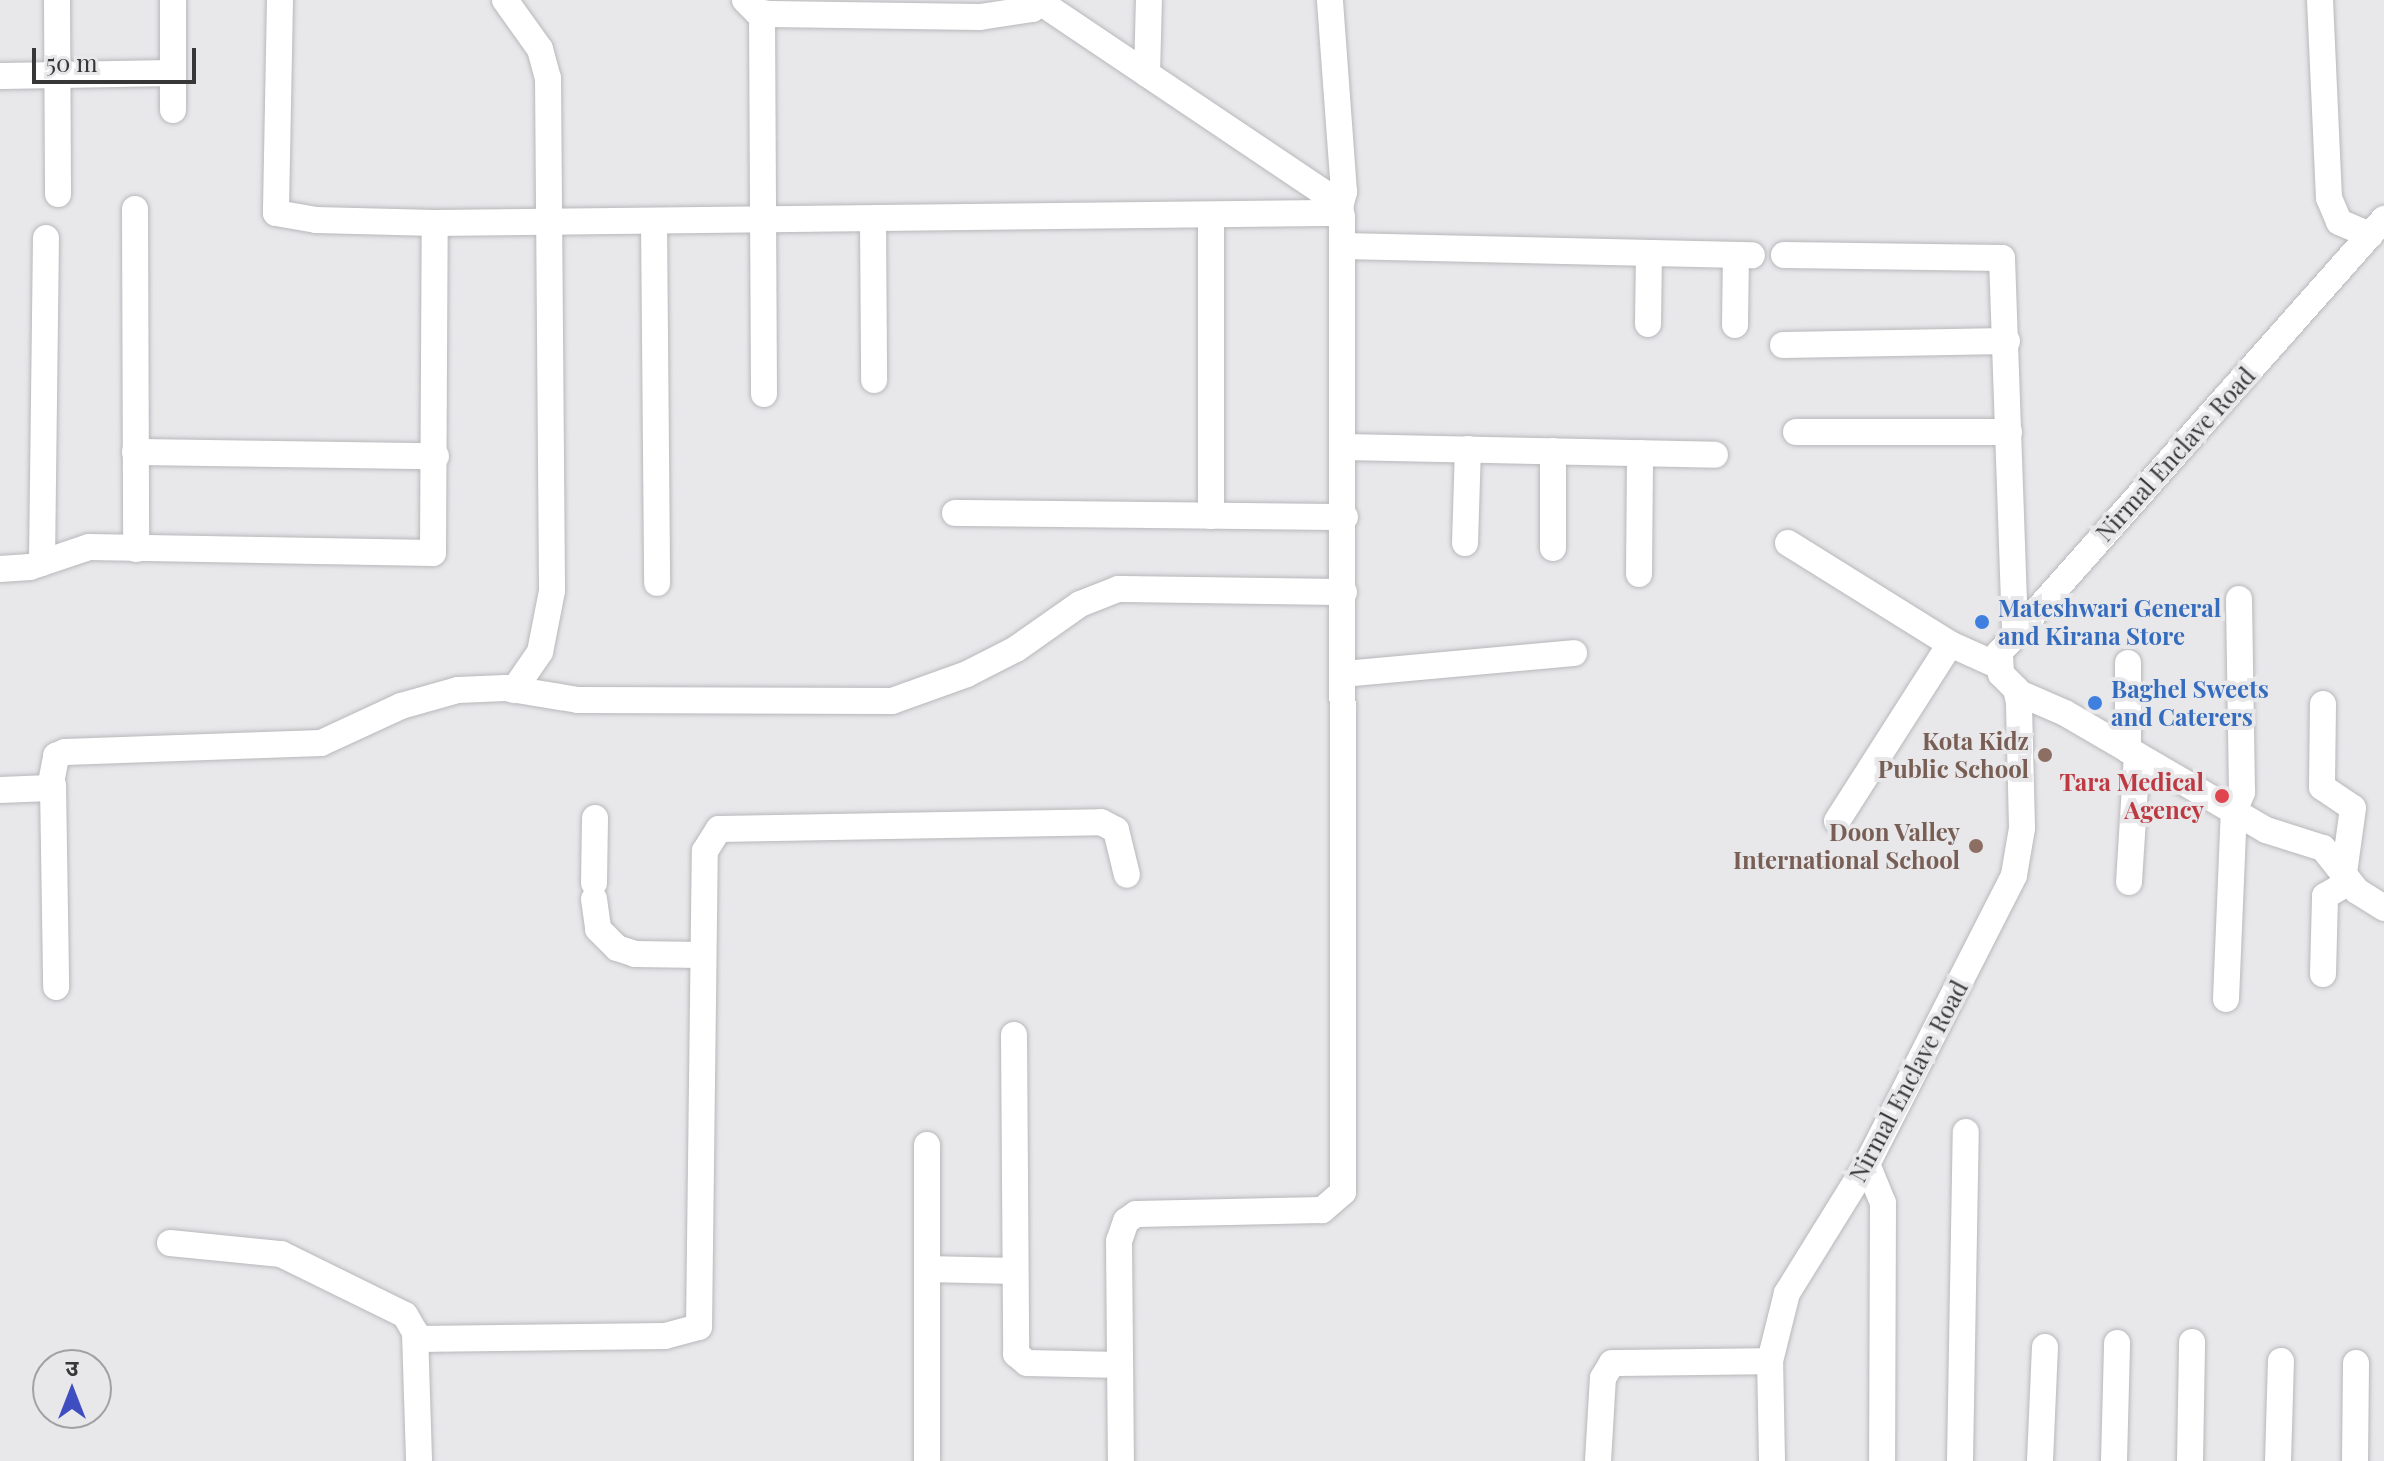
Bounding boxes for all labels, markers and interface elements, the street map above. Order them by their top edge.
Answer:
scale bar [36,32,200,82]
text: 50 m [46,46,98,78]
street label: Nirmal Enclave Road [2089,361,2261,547]
place label: Mateshwari General and Kirana Store [1998,594,2221,650]
marker: Mateshwari General and Kirana Store [1973,613,1991,631]
place label: Baghel Sweets and Caterers [2111,675,2269,731]
marker: Baghel Sweets and Caterers [2086,694,2104,712]
place label: Kota Kidz Public School [1878,727,2029,783]
marker: Kota Kidz Public School [2036,746,2054,764]
place label: Tara Medical Agency [2059,768,2204,824]
marker: Tara Medical Agency [2211,785,2233,807]
place label: Doon Valley International School [1733,818,1960,874]
marker: Doon Valley International School [1967,837,1985,855]
street label: Nirmal Enclave Road [1843,975,1973,1187]
north arrow [32,1349,112,1429]
text: उ [66,1352,78,1382]

